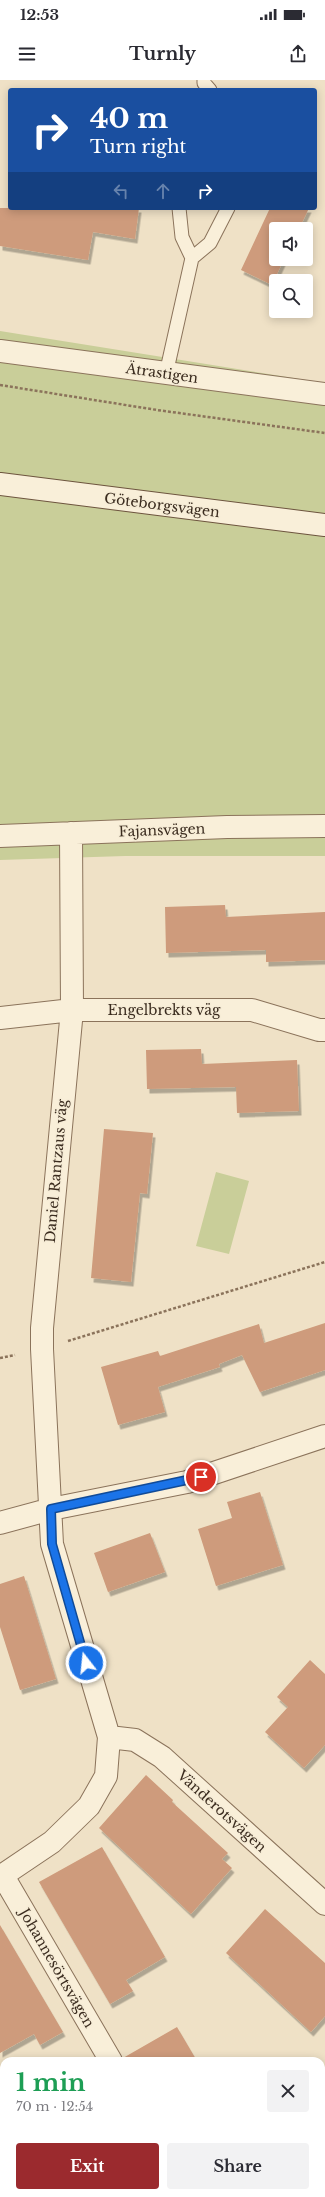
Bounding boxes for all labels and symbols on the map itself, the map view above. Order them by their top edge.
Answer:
street label: Ätrastigen [124,359,200,387]
street label: Göteborgsvägen [103,489,221,521]
street label: Fajansvägen [118,819,206,841]
street label: Engelbrekts väg [108,1001,221,1019]
street label: Daniel Rantzaus väg [41,1098,71,1244]
pin [184,1460,218,1494]
position arrow [65,1642,107,1684]
street label: Vänderotsvägen [173,1766,271,1856]
street label: Johannesörtsvägen [14,1903,99,2031]

